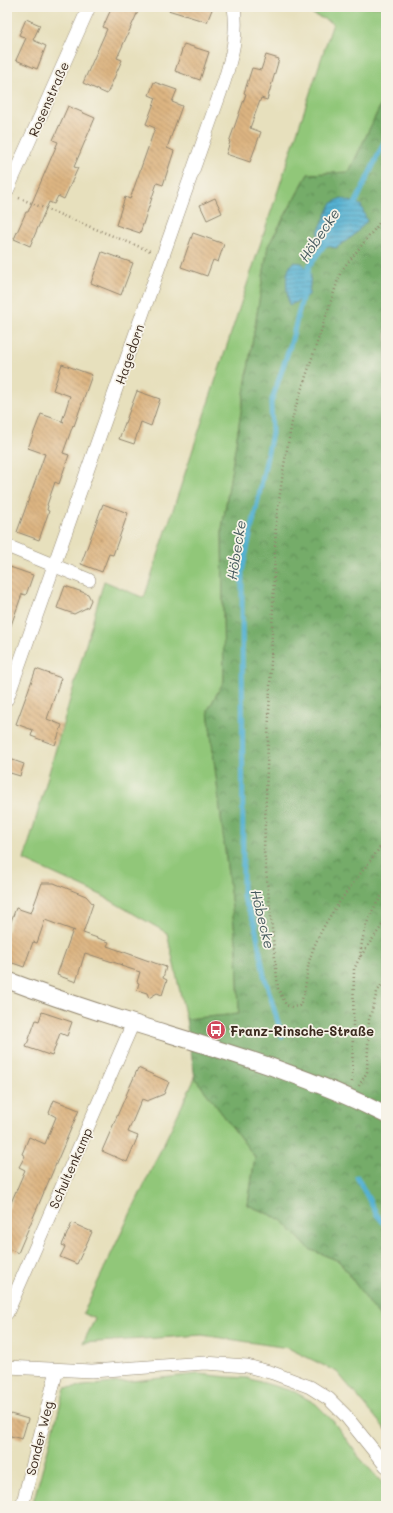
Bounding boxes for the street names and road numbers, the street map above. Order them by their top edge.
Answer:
street label: Rosenstraße [24,59,72,139]
street label: Hagedorn [111,322,147,386]
street label: Schultenkamp [45,1125,95,1211]
street label: Sonder Weg [22,1399,56,1477]

